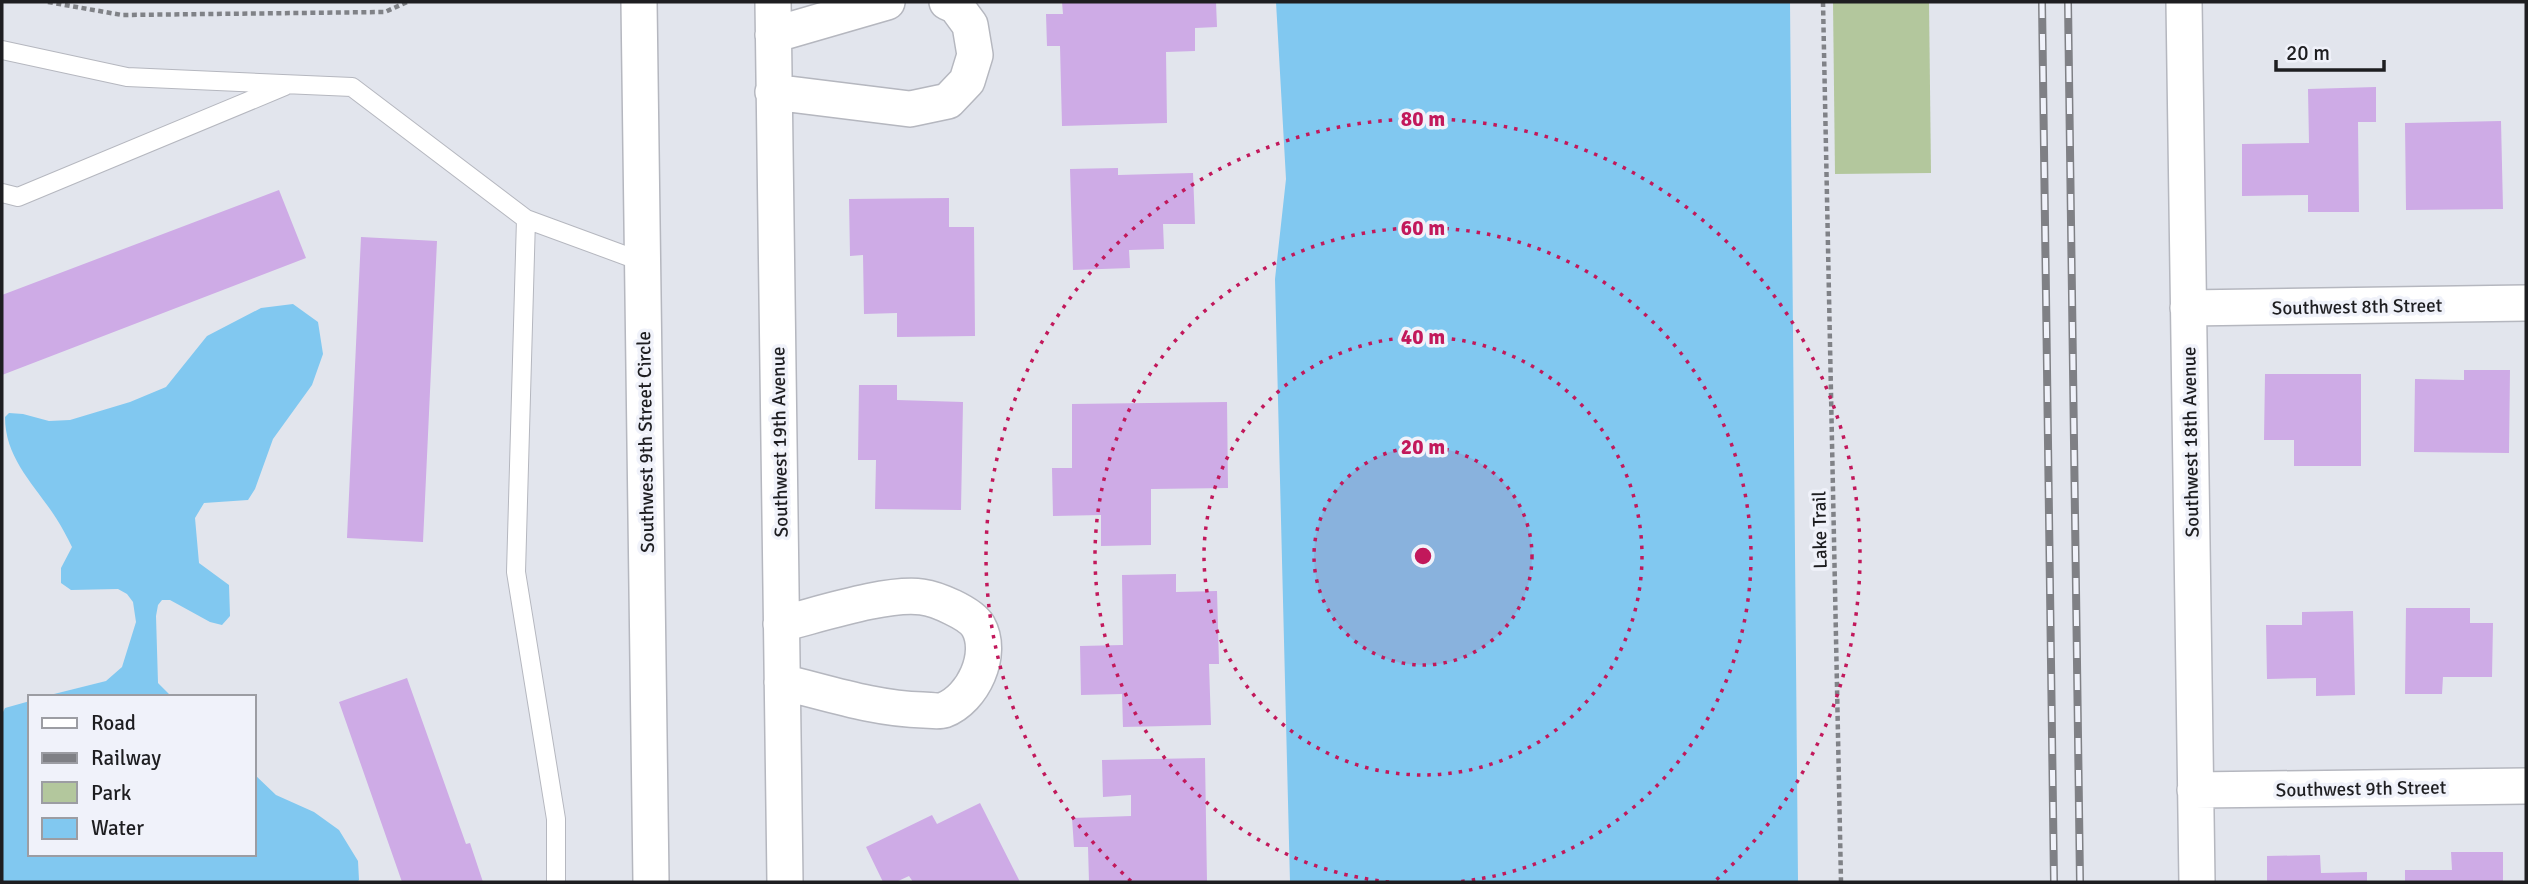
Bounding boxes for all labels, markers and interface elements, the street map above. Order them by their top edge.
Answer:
scale bar [2276,28,2384,72]
text: 20 m [2286,40,2330,66]
text: 80 m [1401,106,1445,132]
text: 60 m [1401,215,1445,241]
street label: Southwest 8th Street [2272,294,2443,320]
text: 40 m [1401,324,1445,350]
street label: Southwest 9th Street Circle [632,331,660,553]
street label: Southwest 19th Avenue [766,346,794,538]
street label: Southwest 18th Avenue [2177,346,2205,538]
text: 20 m [1401,434,1445,460]
street label: Lake Trail [1807,491,1833,569]
centre of rings [1411,544,1435,568]
legend [28,695,256,856]
text: Road [91,710,136,736]
text: Railway [91,745,161,771]
street label: Southwest 9th Street [2276,776,2447,802]
text: Park [91,780,132,806]
text: Water [91,815,144,841]

